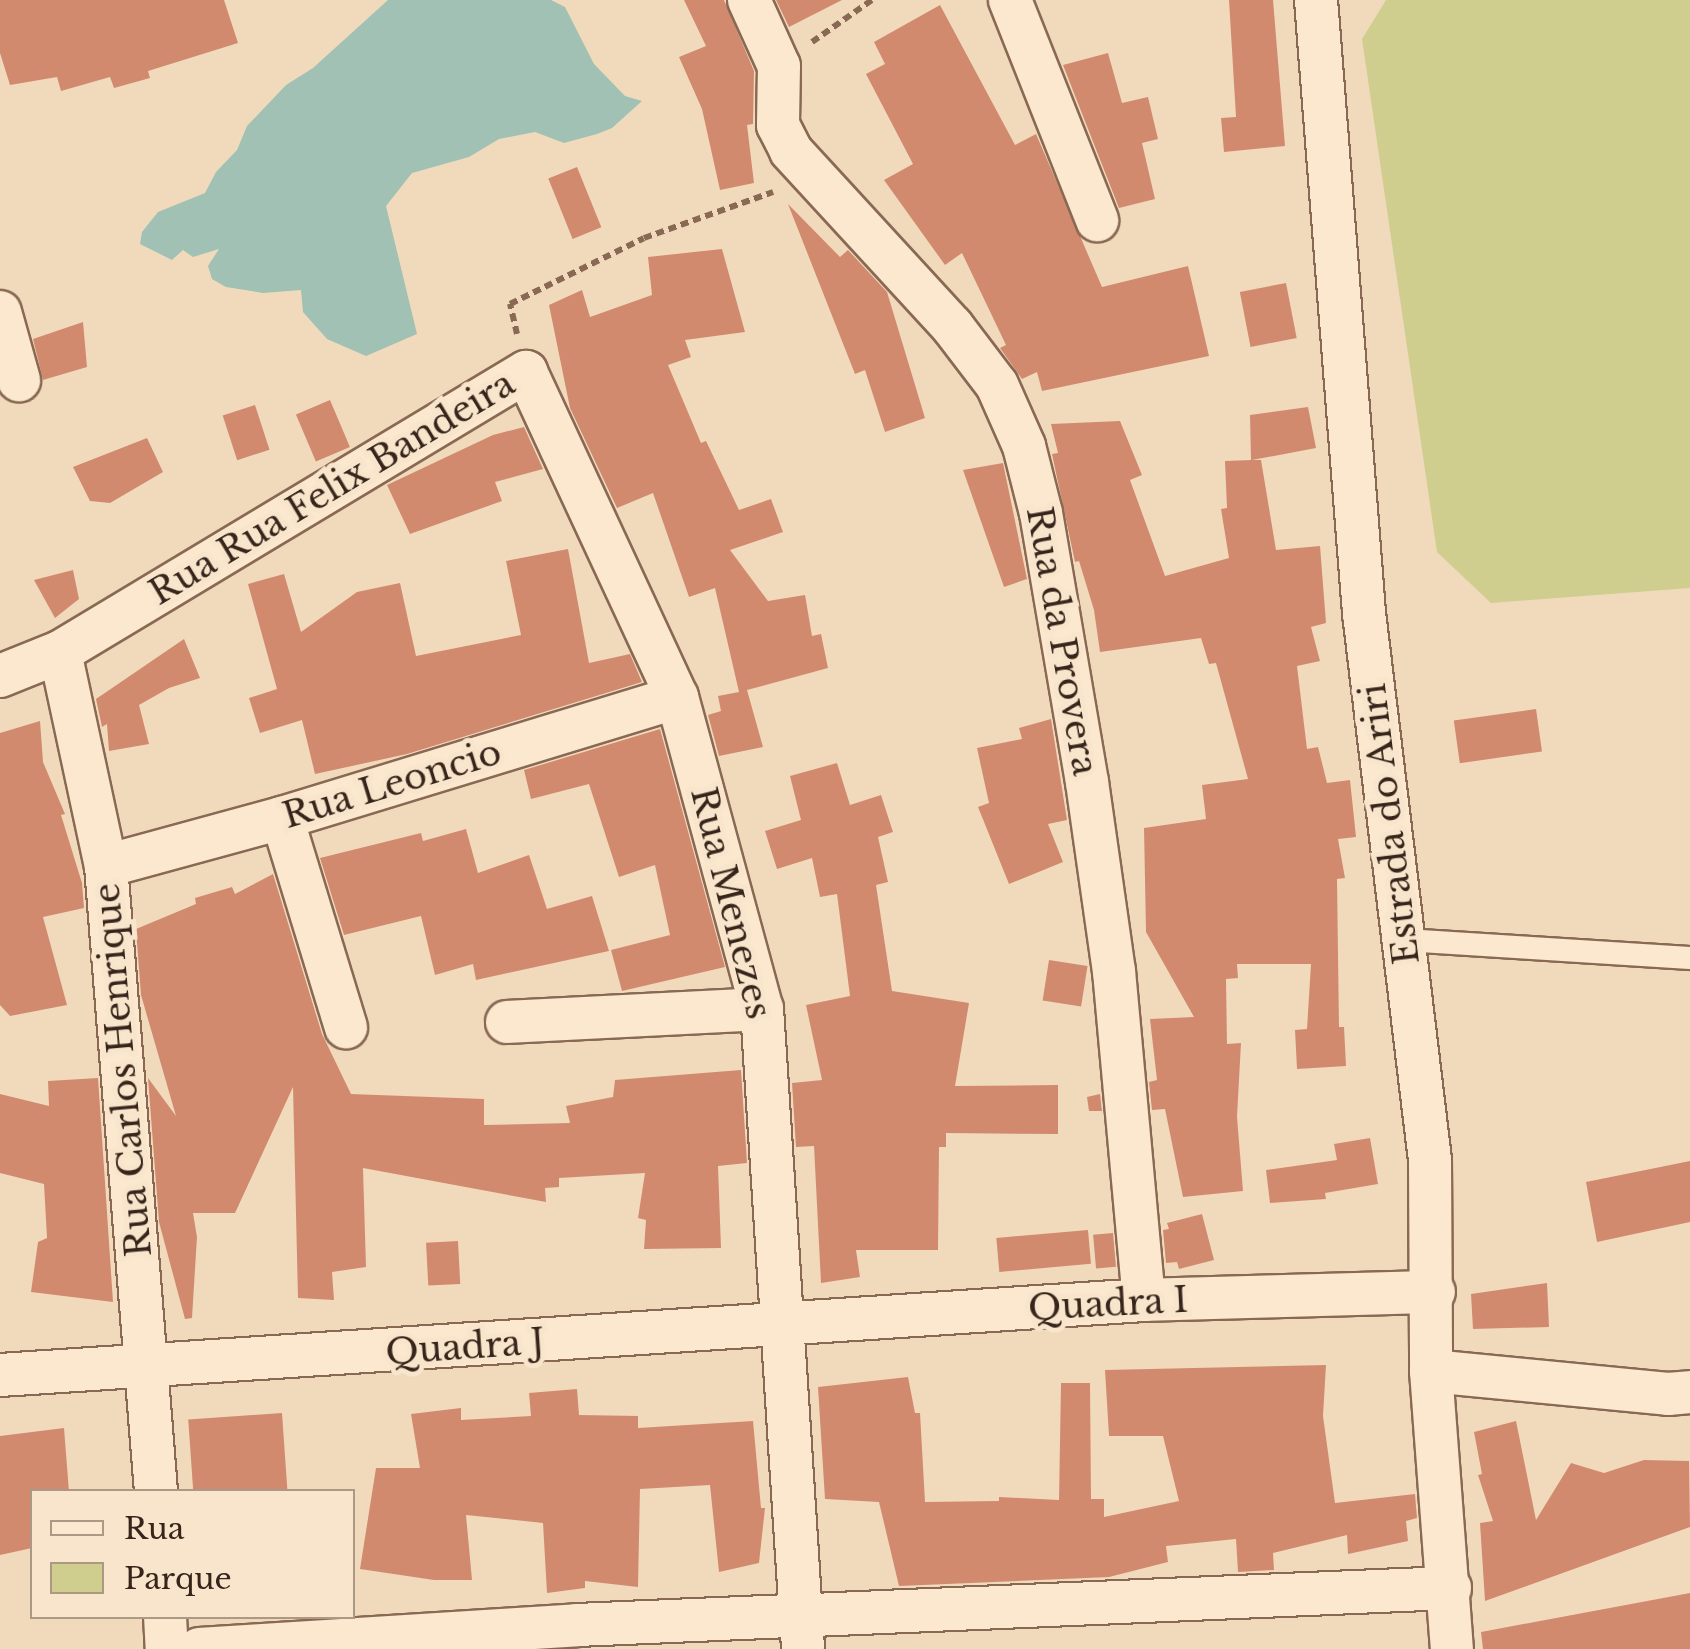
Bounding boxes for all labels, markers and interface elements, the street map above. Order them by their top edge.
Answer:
street label: Rua Rua Felix Bandeira [141,362,523,614]
street label: Rua da Provera [1018,503,1106,779]
street label: Estrada do Ariri [1352,680,1428,968]
street label: Rua Leoncio [278,731,506,837]
street label: Rua Menezes [682,783,780,1023]
street label: Rua Carlos Henrique [86,881,160,1259]
street label: Quadra I [1027,1279,1189,1329]
street label: Quadra J [384,1320,546,1374]
legend [30,1489,355,1619]
text: Rua [124,1510,184,1547]
text: Parque [124,1560,232,1597]

